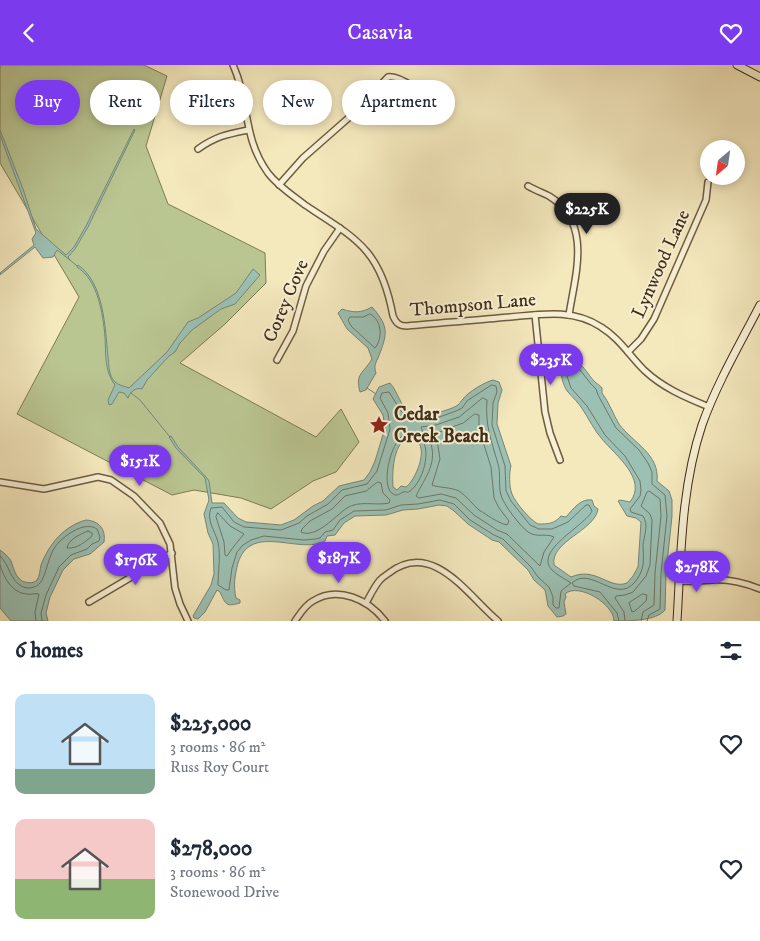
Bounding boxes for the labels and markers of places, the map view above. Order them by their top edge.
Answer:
pin: $225K [552,193,622,235]
pin: $235K [516,343,586,386]
place label: Cedar Creek Beach [394,403,490,448]
place icon: Cedar Creek Beach [368,414,390,436]
pin: $151K [105,445,175,487]
pin: $187K [304,541,374,584]
pin: $176K [101,543,171,586]
pin: $278K [662,551,732,593]

